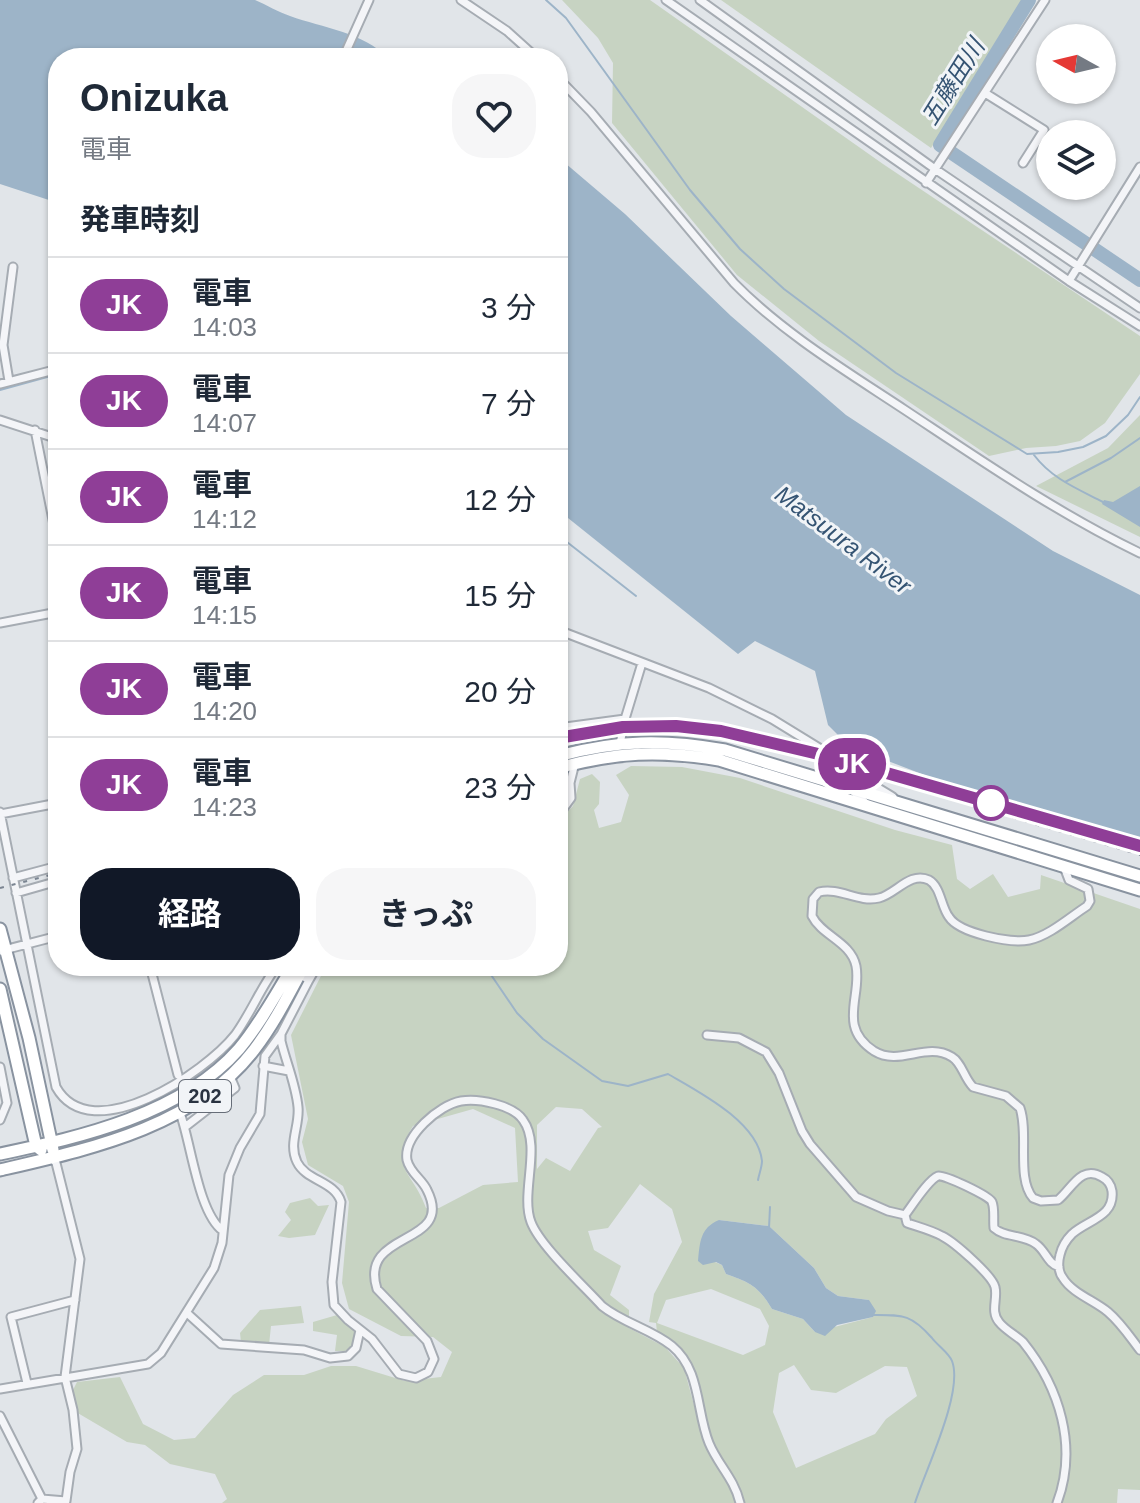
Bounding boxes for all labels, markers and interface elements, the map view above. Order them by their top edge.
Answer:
north arrow [1036,24,1116,104]
map controls [1036,24,1116,200]
water label: 五藤田川 [916,31,991,130]
button: heart [452,74,536,158]
text: Onizuka [80,77,228,119]
button: layers [1036,120,1116,200]
text: 電車 [80,134,132,164]
text: 発車時刻 [80,203,200,236]
text: 電車 [192,276,252,309]
text: JK [106,289,142,320]
text: 3 分 [481,291,536,324]
text: 14:03 [192,312,257,342]
text: 電車 [192,372,252,405]
text: JK [106,385,142,416]
text: 7 分 [481,387,536,420]
text: 14:07 [192,408,257,438]
text: 電車 [192,468,252,501]
water label: Matsuura River [770,480,917,600]
text: JK [106,481,142,512]
text: 12 分 [464,483,536,516]
text: 14:12 [192,504,257,534]
text: 電車 [192,564,252,597]
text: JK [106,577,142,608]
text: 15 分 [464,579,536,612]
text: 14:15 [192,600,257,630]
text: 電車 [192,660,252,693]
text: JK [106,673,142,704]
text: 20 分 [464,675,536,708]
text: 14:20 [192,696,257,726]
line badge: JK [816,738,888,790]
text: JK [834,748,870,779]
text: 電車 [192,756,252,789]
text: JK [106,769,142,800]
text: 23 分 [464,771,536,804]
unlabelled marker [974,786,1008,820]
text: 14:23 [192,792,257,822]
button: 経路 [80,868,300,960]
button: きっぷ [316,868,536,960]
road number: 202 [179,1080,231,1112]

